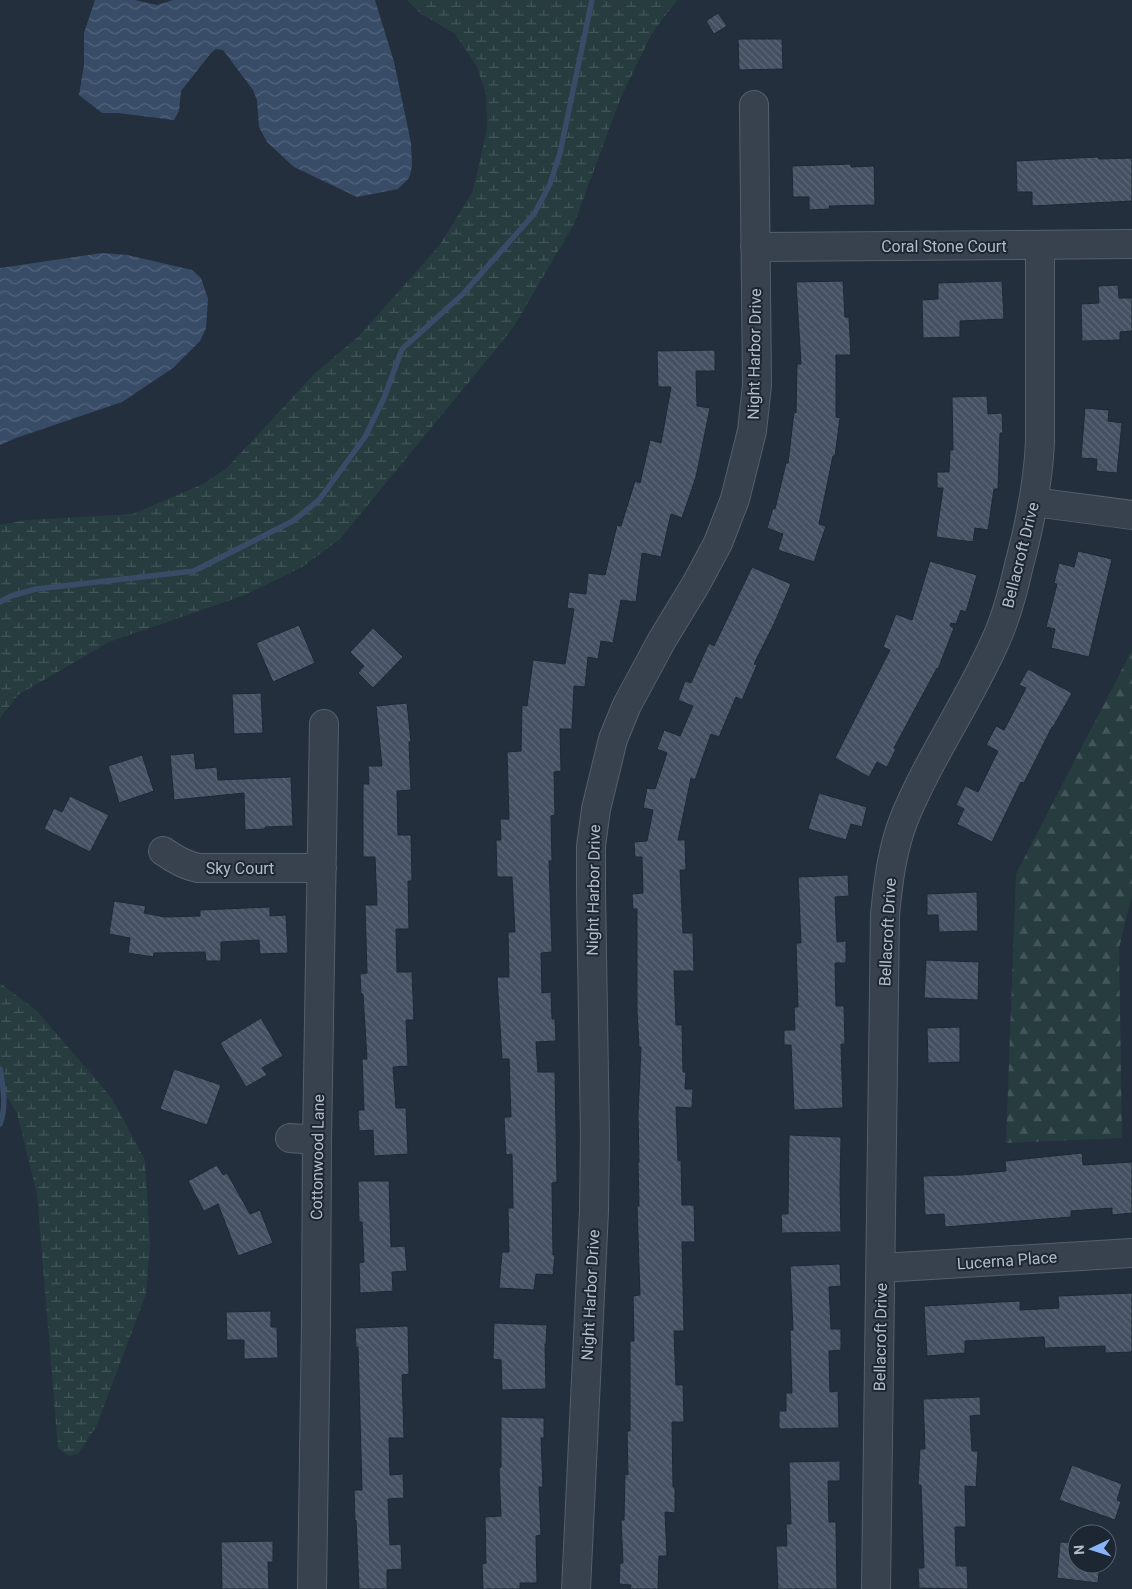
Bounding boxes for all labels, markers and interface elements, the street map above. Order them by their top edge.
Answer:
street label: Coral Stone Court [881,237,1007,256]
street label: Night Harbor Drive [744,288,765,420]
street label: Bellacroft Drive [998,500,1043,610]
street label: Night Harbor Drive [583,824,604,956]
street label: Sky Court [206,859,274,878]
street label: Bellacroft Drive [875,877,900,987]
street label: Cottonwood Lane [307,1094,328,1220]
street label: Night Harbor Drive [578,1229,603,1361]
street label: Lucerna Place [956,1248,1058,1273]
street label: Bellacroft Drive [870,1283,891,1391]
north arrow [1067,1524,1117,1574]
text: N [1071,1544,1087,1555]

